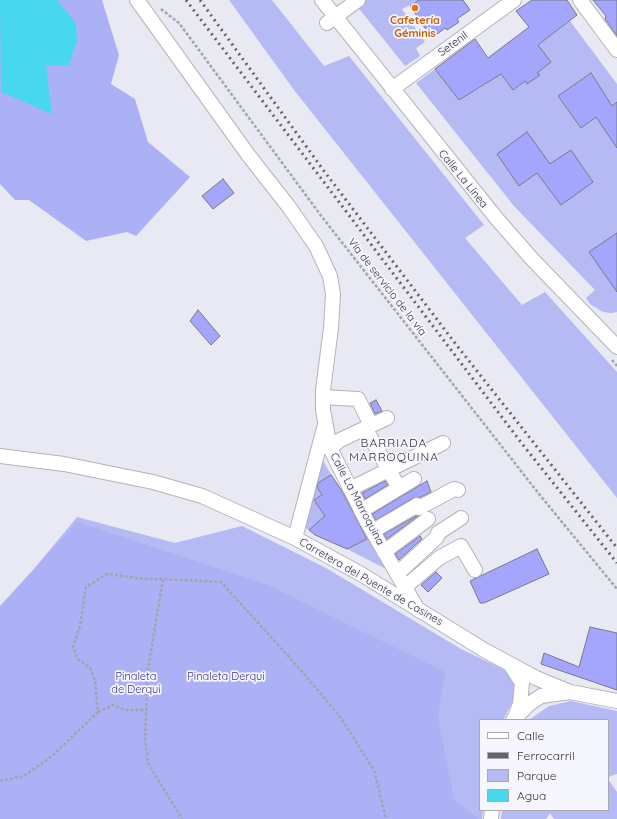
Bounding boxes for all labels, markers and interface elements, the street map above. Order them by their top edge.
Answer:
marker: Cafetería Géminis [410,3,420,13]
place label: Cafetería Géminis [390,14,440,40]
street label: Setenil [436,29,470,59]
street label: Calle La Línea [436,147,490,211]
street label: Vía de servicio de la vía [345,236,429,338]
district label: BARRIADA MARROQUINA [349,436,439,464]
street label: Calle La Marroquina [327,451,387,547]
street label: Carretera del Puente de Casines [297,535,445,629]
park label: Pinaleta de Derqui [111,670,161,696]
park label: Pinaleta Derqui [187,670,265,684]
legend [479,719,609,811]
text: Calle [517,728,544,743]
text: Ferrocarril [517,748,575,763]
text: Parque [517,768,557,783]
text: Agua [517,788,546,803]

